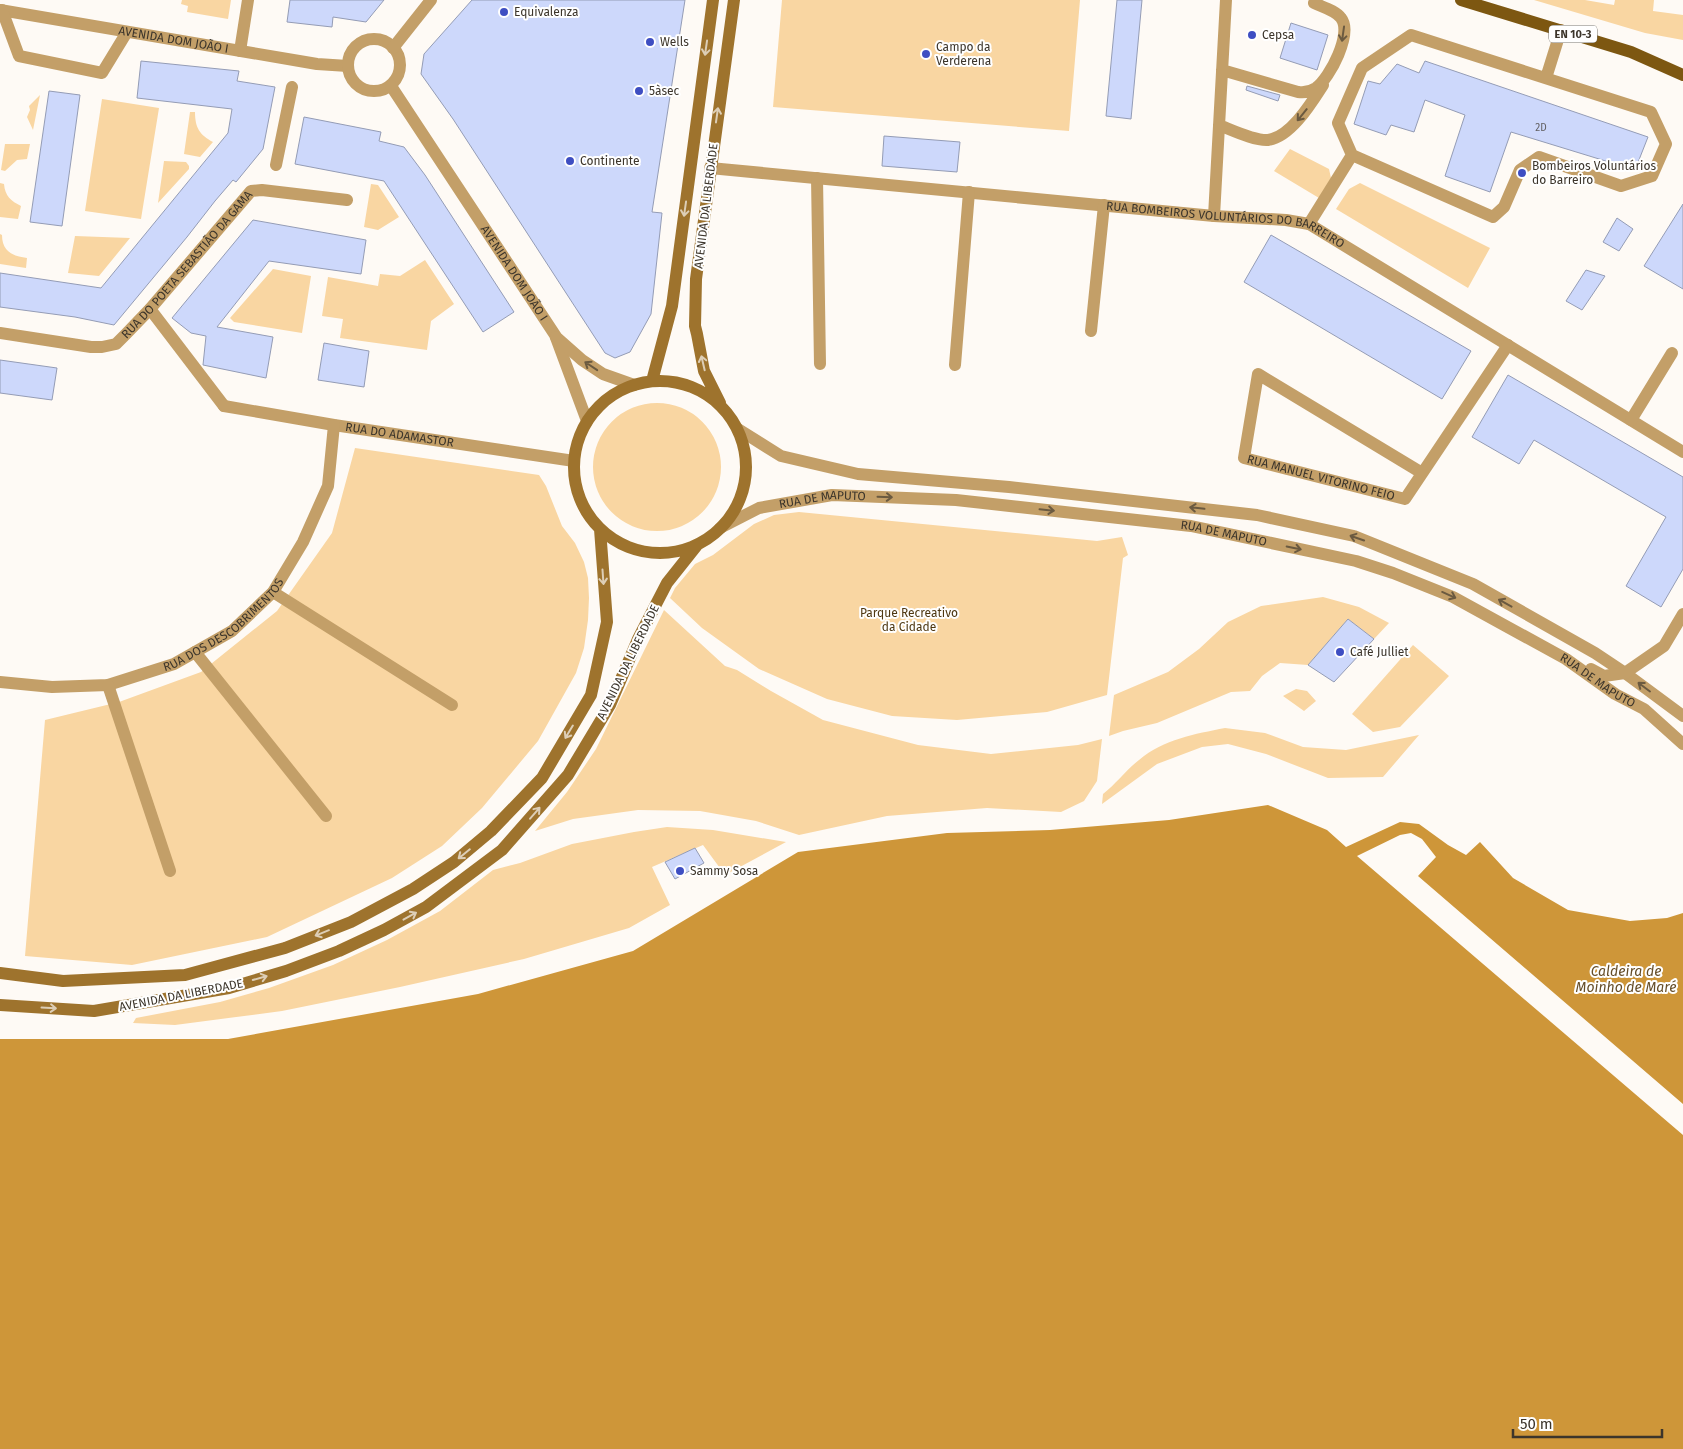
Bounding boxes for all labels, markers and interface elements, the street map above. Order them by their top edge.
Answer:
place label: Equivalenza [514,5,578,19]
marker: Equivalenza [498,6,510,18]
street label: AVENIDA DOM JOÃO I [117,23,230,56]
one-way arrow [1338,26,1348,42]
road number: EN 10-3 [1549,26,1597,42]
place label: Cepsa [1262,28,1294,42]
marker: Cepsa [1246,29,1258,41]
place label: Wells [660,35,689,49]
marker: Wells [644,36,656,48]
one-way arrow [701,40,711,56]
place label: Campo da Verderena [936,40,991,68]
marker: Campo da Verderena [920,48,932,60]
place label: 5àsec [649,84,680,98]
marker: 5àsec [633,85,645,97]
one-way arrow [713,108,723,124]
one-way arrow [1297,108,1308,121]
house number: 2D [1535,122,1547,134]
street label: AVENIDA DA LIBERDADE [691,143,721,269]
place label: Continente [580,154,640,168]
marker: Continente [564,155,576,167]
place label: Bombeiros Voluntários do Barreiro [1532,159,1656,187]
marker: Bombeiros Voluntários do Barreiro [1516,167,1528,179]
street label: RUA DO POETA SEBASTIÃO DA GAMA [119,188,255,341]
street label: RUA BOMBEIROS VOLUNTÁRIOS DO BARREIRO [1106,199,1347,251]
one-way arrow [680,201,690,217]
street label: AVENIDA DOM JOÃO I [478,223,551,323]
one-way arrow [698,356,707,372]
one-way arrow [584,361,598,371]
street label: RUA DO ADAMASTOR [344,420,455,450]
street label: RUA MANUEL VITORINO FEIO [1245,452,1396,503]
street label: RUA DE MAPUTO [778,488,866,511]
one-way arrow [877,492,893,502]
one-way arrow [1190,503,1206,513]
one-way arrow [1039,505,1055,515]
street label: RUA DE MAPUTO [1180,518,1268,549]
one-way arrow [1349,532,1365,542]
one-way arrow [1286,544,1302,553]
one-way arrow [599,569,608,585]
street label: RUA DOS DESCOBRIMENTOS [161,575,287,674]
one-way arrow [1441,591,1456,601]
one-way arrow [1499,597,1513,607]
street label: AVENIDA DA LIBERDADE [594,602,662,722]
park label: Parque Recreativo da Cidade [860,606,958,634]
place label: Café Julliet [1350,645,1409,659]
marker: Café Julliet [1334,646,1346,658]
street label: RUA DE MAPUTO [1558,650,1638,710]
one-way arrow [1638,681,1651,692]
one-way arrow [563,724,573,738]
one-way arrow [529,807,540,820]
one-way arrow [457,848,470,859]
place label: Sammy Sosa [690,864,758,878]
marker: Sammy Sosa [674,865,686,877]
one-way arrow [402,910,416,920]
one-way arrow [315,929,331,938]
water label: Caldeira de Moinho de Maré [1576,963,1676,996]
one-way arrow [252,973,268,983]
street label: AVENIDA DA LIBERDADE [118,976,244,1014]
one-way arrow [40,1004,56,1013]
scale bar [1513,1406,1662,1438]
text: 50 m [1520,1415,1553,1433]

